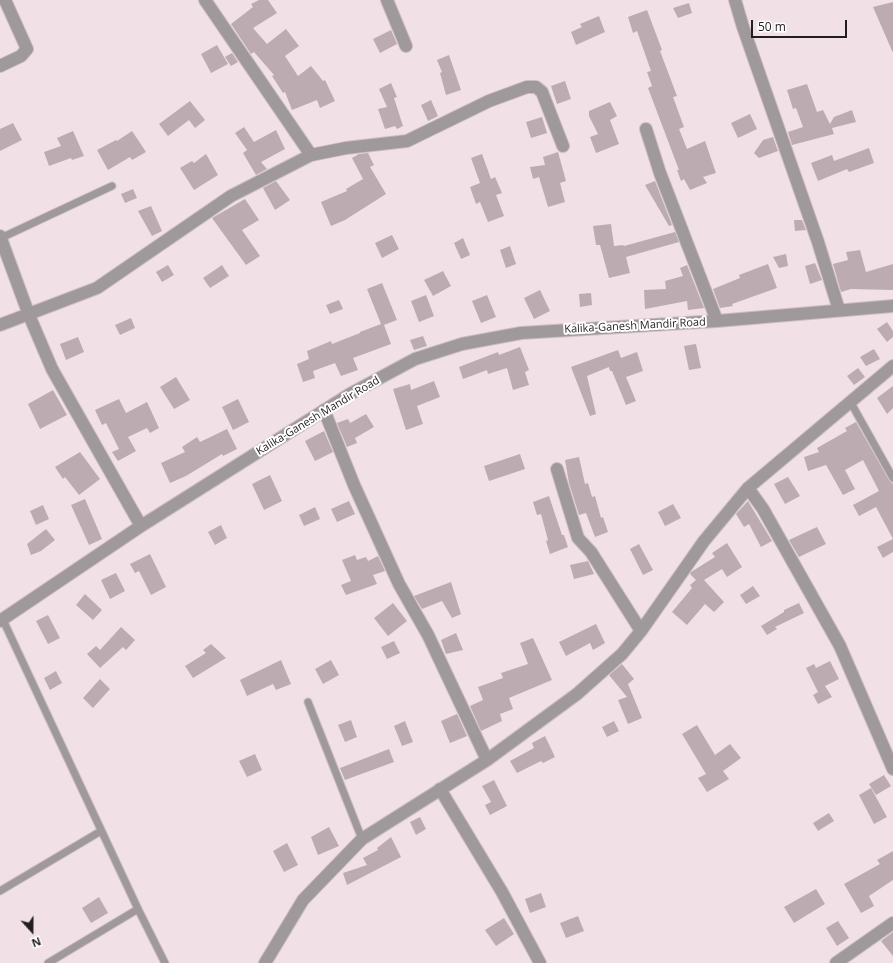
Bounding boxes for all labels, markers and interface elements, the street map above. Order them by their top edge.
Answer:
scale bar [753,12,849,38]
text: 50 m [758,18,786,35]
street label: Kalika-Ganesh Mandir Road [564,316,706,336]
street label: Kalika-Ganesh Mandir Road [254,374,382,458]
north arrow [12,911,52,951]
text: N [30,934,43,951]

